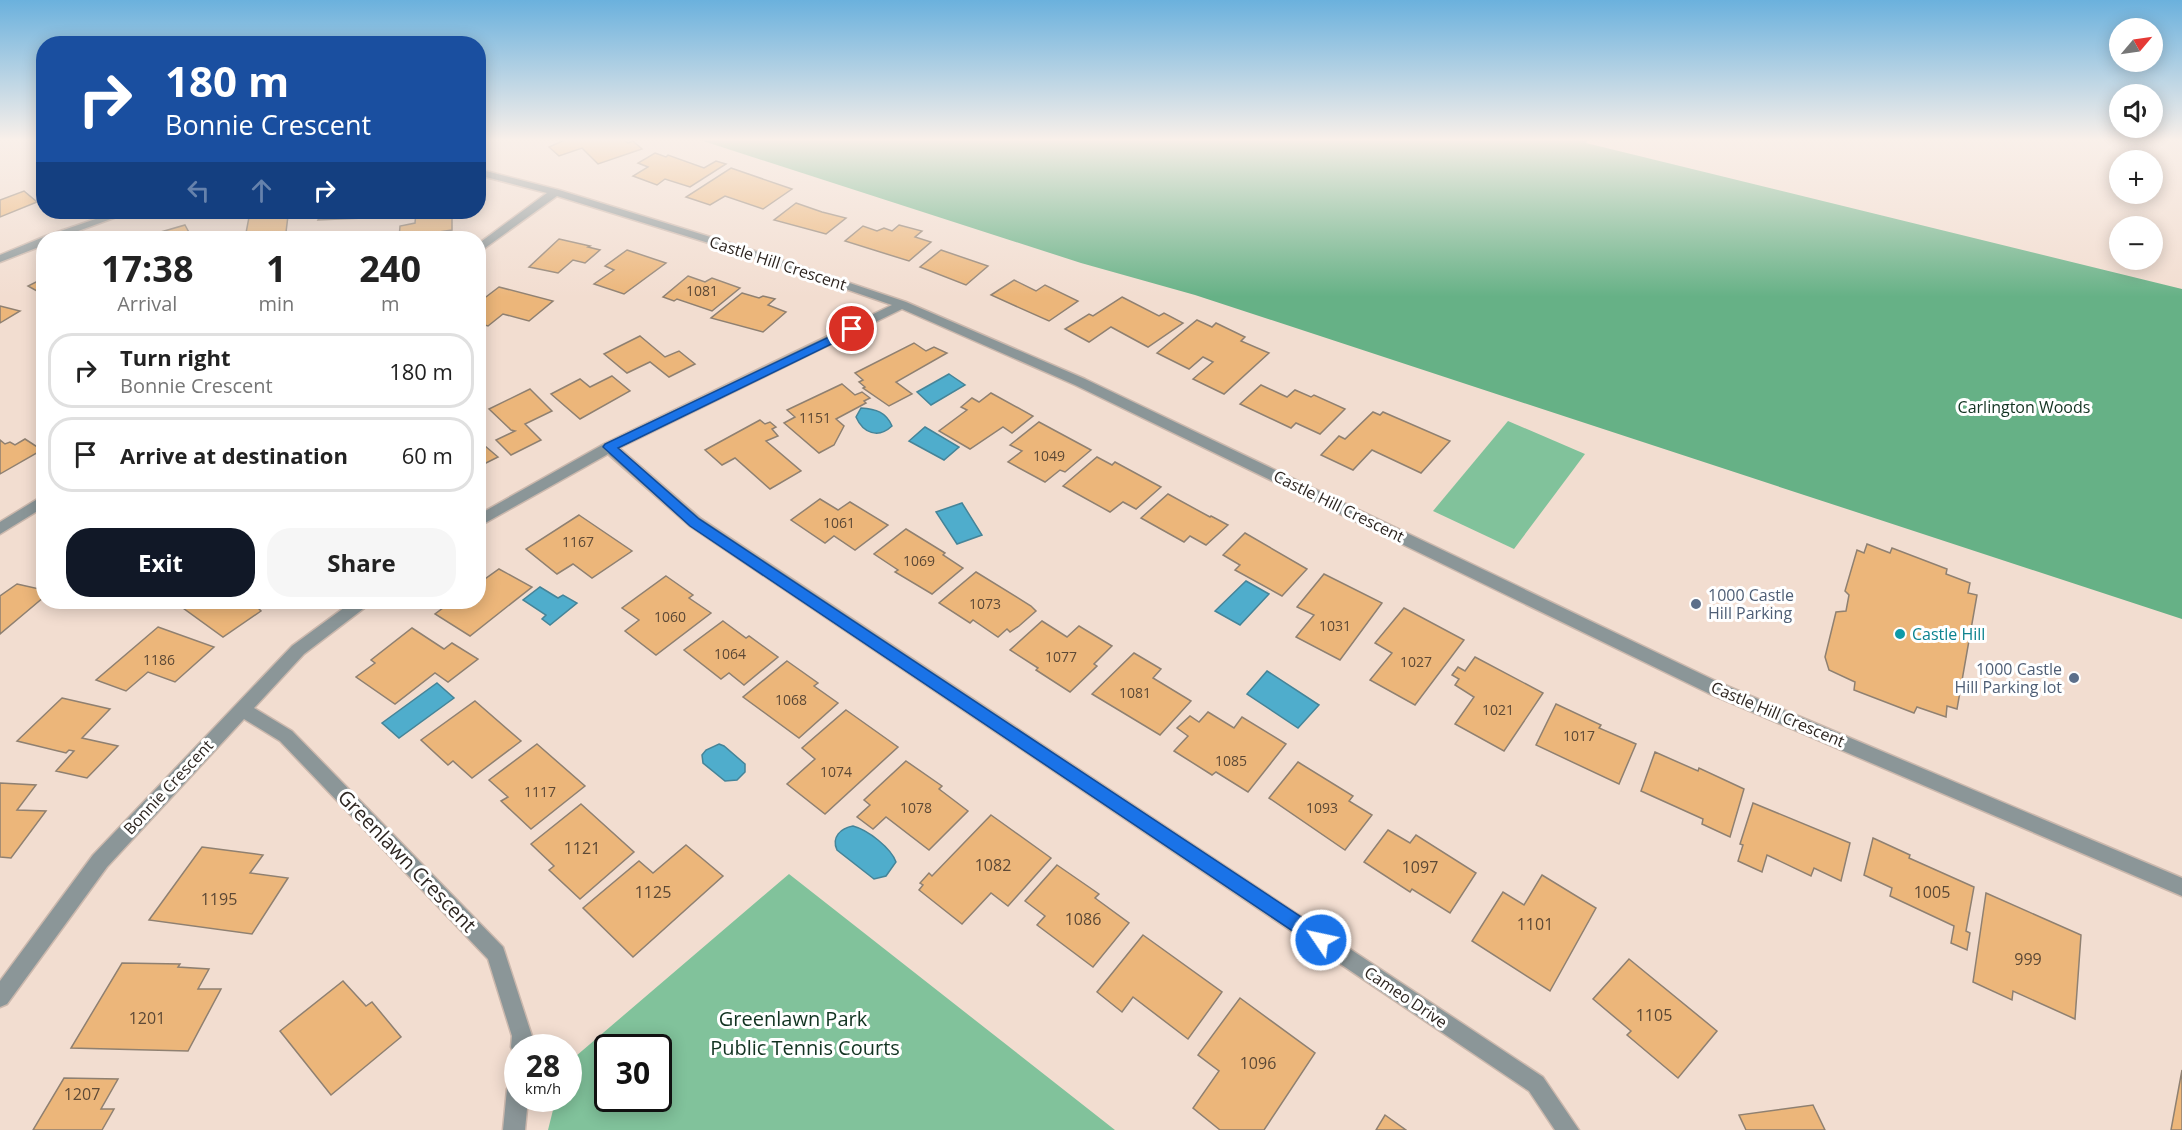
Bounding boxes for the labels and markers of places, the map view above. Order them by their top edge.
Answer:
pin [826,303,877,354]
place label: 1000 Castle Hill Parking [1708,584,1794,624]
marker: 1000 Castle Hill Parking [1689,597,1703,611]
place label: Castle Hill [1912,623,1985,645]
marker: Castle Hill [1893,627,1907,641]
place label: 1000 Castle Hill Parking lot [1954,658,2062,698]
marker: 1000 Castle Hill Parking lot [2067,671,2081,685]

